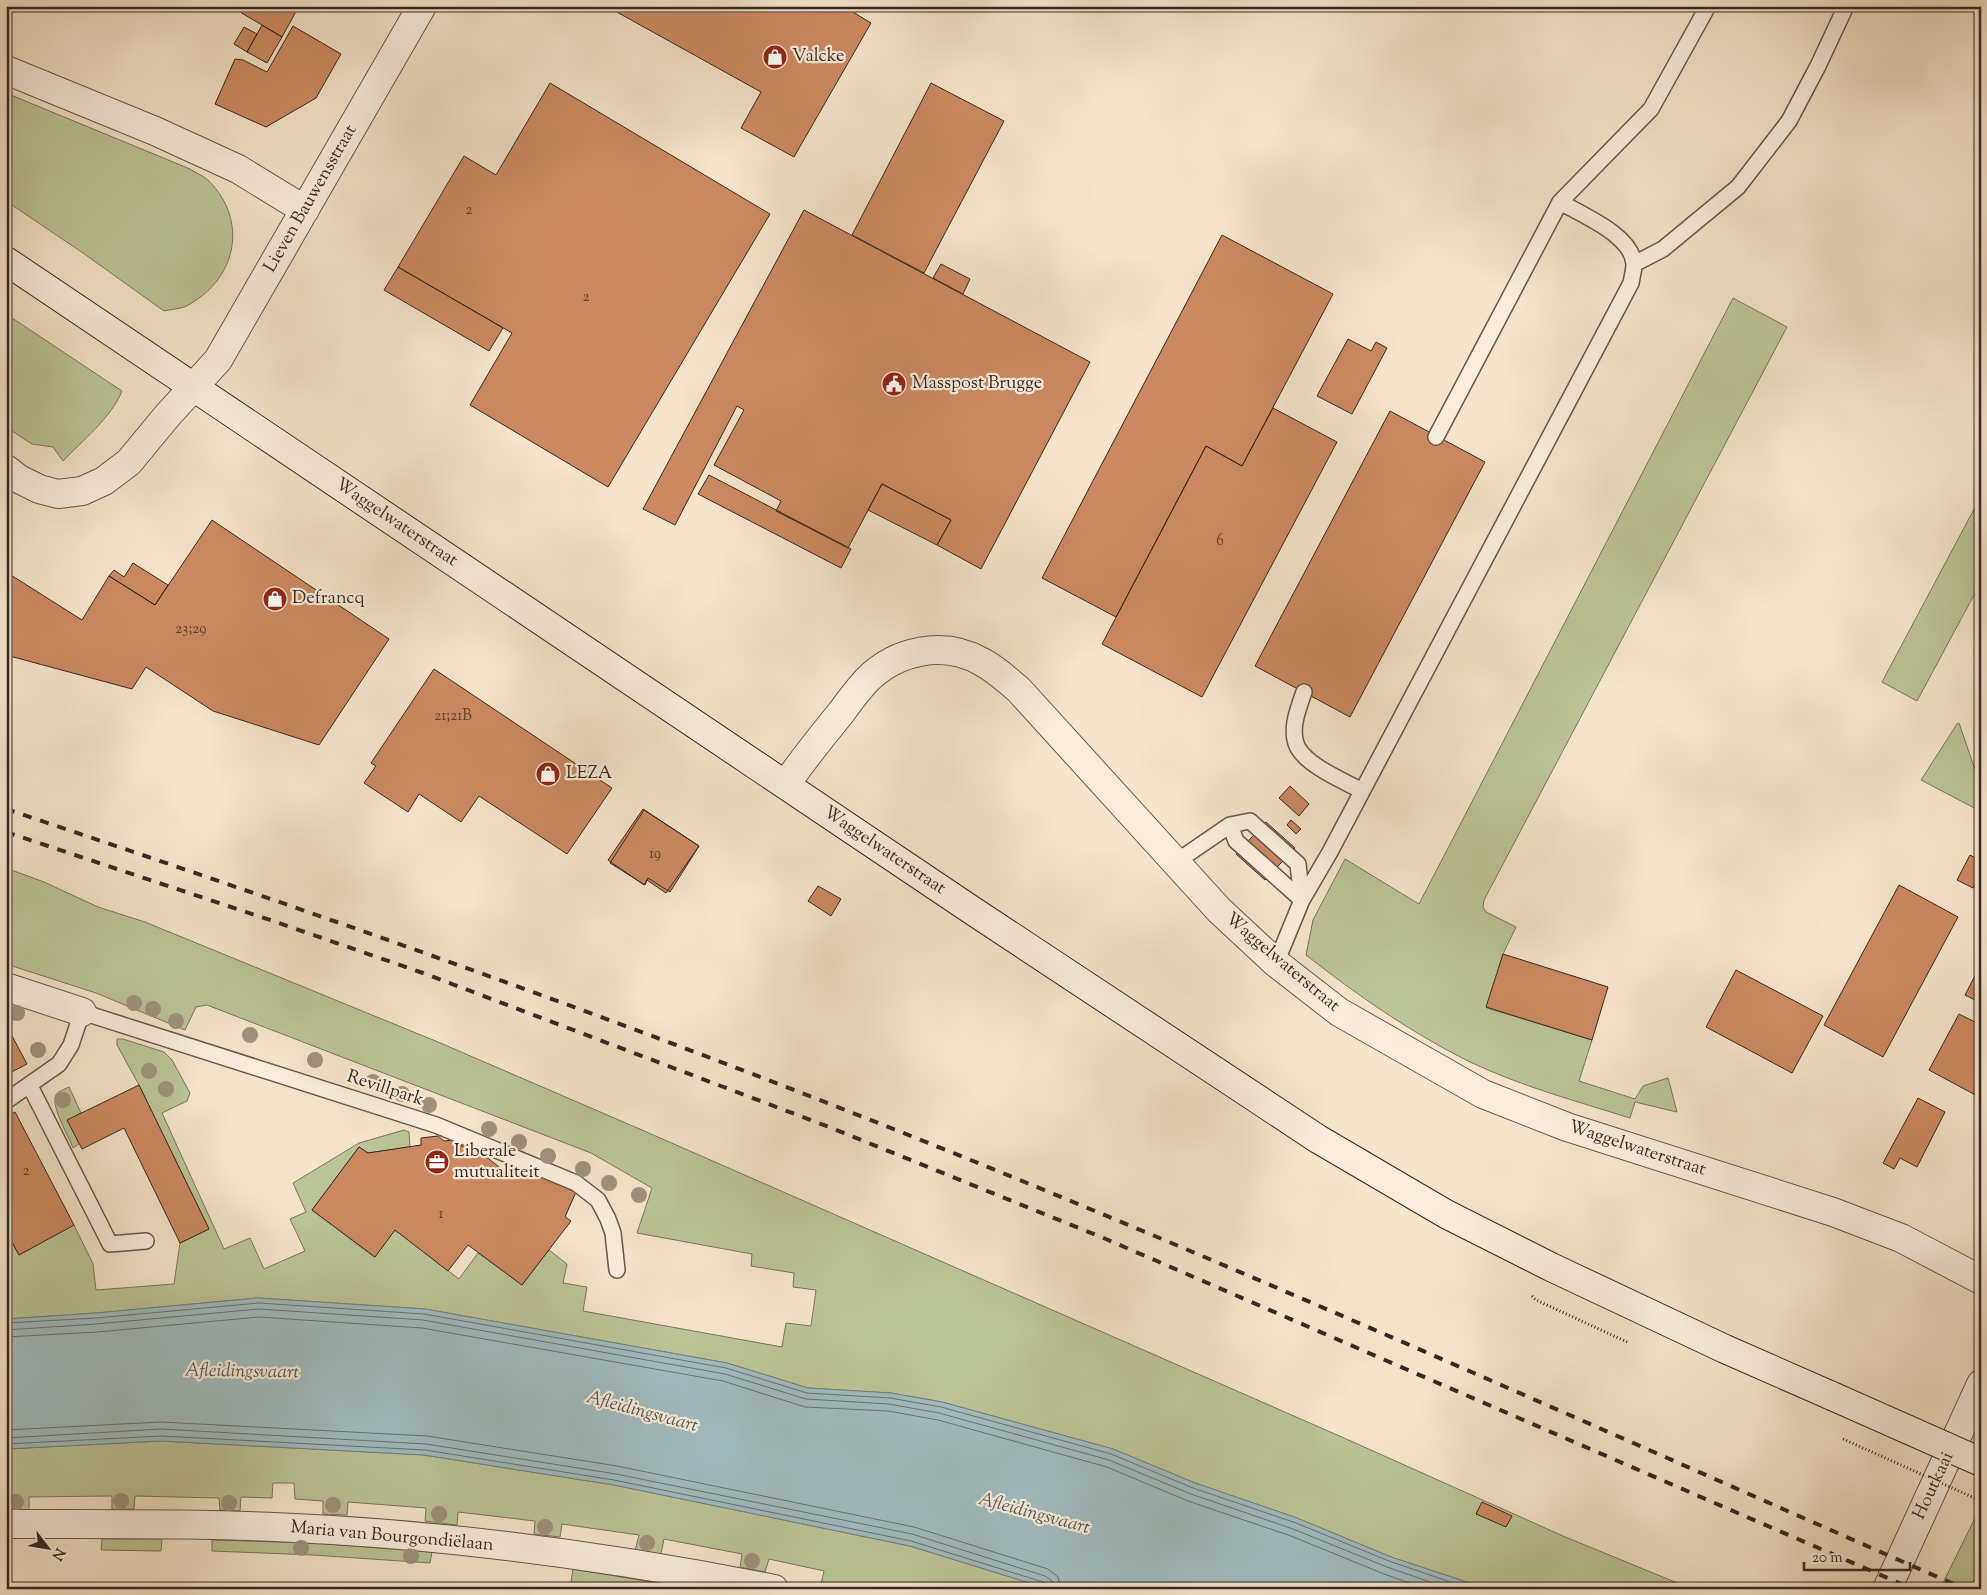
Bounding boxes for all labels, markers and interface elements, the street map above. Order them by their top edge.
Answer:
shop icon: Valcke [762,44,788,70]
place label: Valcke [792,44,845,70]
street label: Lieven Bauwensstraat [258,120,364,278]
house number: 2 [465,200,473,221]
house number: 2 [582,287,590,308]
public building icon: Masspost Brugge [881,371,907,397]
place label: Masspost Brugge [912,371,1042,397]
street label: Waggelwaterstraat [329,472,463,574]
house number: 6 [1216,531,1224,552]
shop icon: Defrancq [262,586,288,612]
place label: Defrancq [292,586,365,612]
house number: 23;29 [175,619,207,640]
house number: 21;21B [434,706,472,727]
shop icon: LEZA [535,761,561,787]
place label: LEZA [566,761,613,787]
street label: Waggelwaterstraat [817,800,951,902]
house number: 19 [649,844,661,865]
street label: Waggelwaterstraat [1219,907,1345,1019]
street label: Revillpark [343,1064,427,1114]
street label: Waggelwaterstraat [1565,1115,1709,1183]
place label: Liberale mutualiteit [454,1139,540,1186]
office icon: Liberale mutualiteit [424,1149,450,1175]
house number: 2 [22,1161,30,1182]
house number: 1 [438,1204,444,1225]
water label: Afleidingsvaart [184,1358,300,1387]
water label: Afleidingsvaart [583,1384,701,1440]
street label: Houtkaai [1907,1448,1961,1524]
water label: Afleidingsvaart [975,1486,1093,1542]
street label: Maria van Bourgondiëlaan [289,1515,495,1559]
north arrow [22,1522,72,1572]
scale bar [1804,1540,1911,1572]
text: N [46,1544,69,1564]
text: 20 m [1812,1548,1843,1569]

